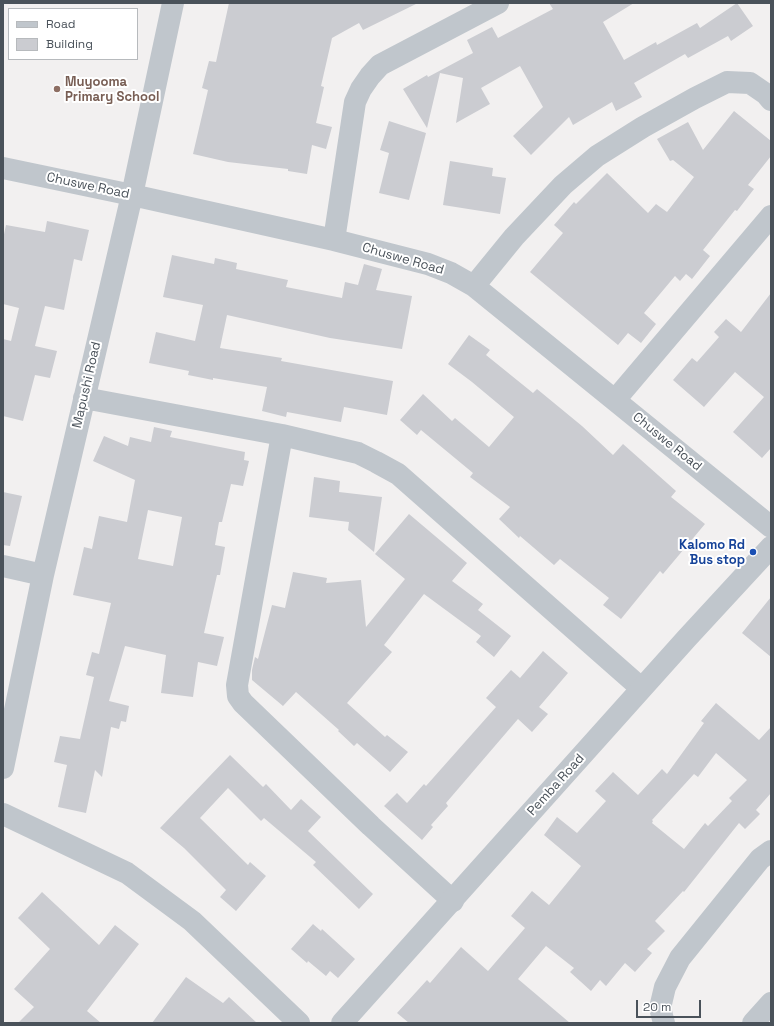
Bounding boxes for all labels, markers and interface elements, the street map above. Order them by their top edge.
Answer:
legend [8,8,138,60]
text: Road [46,16,75,32]
text: Building [46,36,93,52]
place label: Muyooma Primary School [65,74,159,105]
marker: Muyooma Primary School [52,84,62,94]
street label: Chuswe Road [45,170,131,202]
street label: Chuswe Road [360,240,446,278]
street label: Mapushi Road [69,340,105,430]
street label: Chuswe Road [629,409,705,475]
place label: Kalomo Rd Bus stop [679,537,745,568]
marker: Kalomo Rd Bus stop [748,547,758,557]
street label: Pemba Road [524,751,588,819]
scale bar [638,992,703,1018]
text: 20 m [643,999,671,1015]

